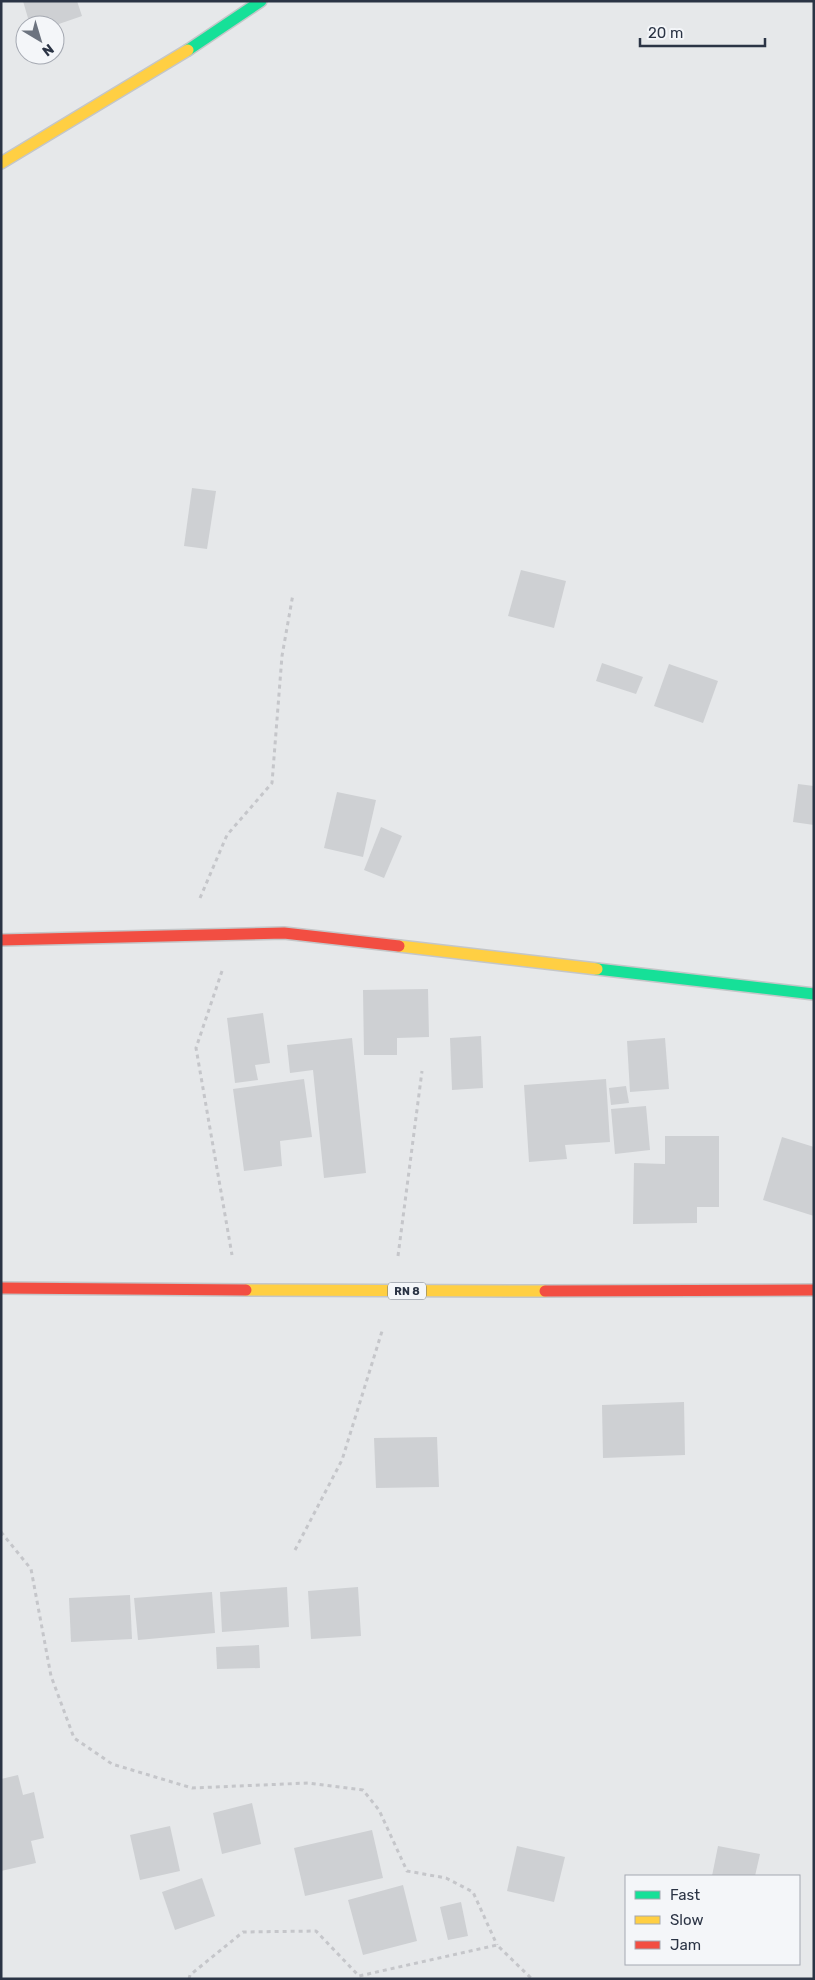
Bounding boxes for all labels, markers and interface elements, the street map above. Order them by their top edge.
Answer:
north arrow [15,15,65,65]
scale bar [640,15,765,47]
text: 20 m [648,24,683,42]
text: N [38,40,57,60]
road number: RN 8 [388,1282,426,1300]
legend [625,1875,800,1965]
text: Fast [670,1886,700,1904]
text: Slow [670,1911,703,1929]
text: Jam [670,1936,701,1954]

